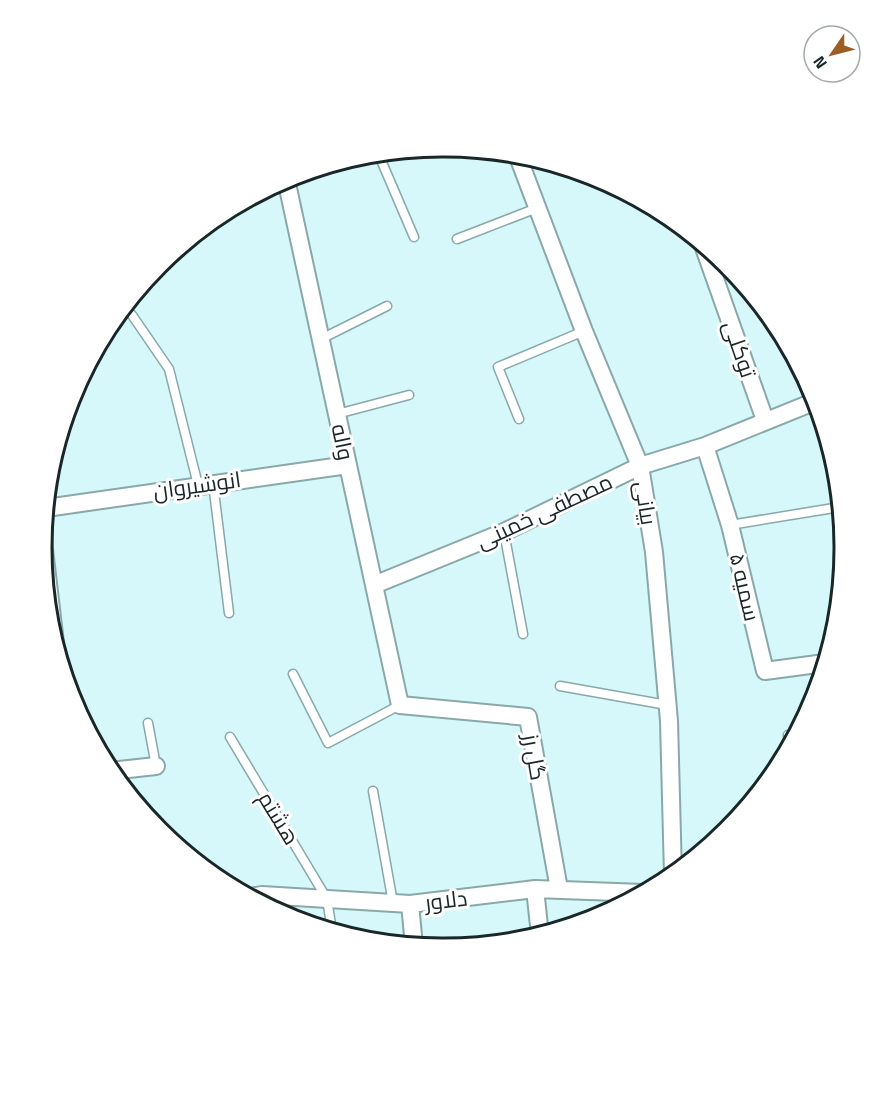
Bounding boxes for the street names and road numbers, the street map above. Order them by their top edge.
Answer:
street label: توکلی [714,316,766,382]
street label: واله [323,421,363,463]
street label: انوشیروان [151,462,243,508]
street label: مصطفی خمینی [470,464,618,558]
street label: بیانی [626,479,666,527]
street label: سمیه ۵ [721,550,769,624]
street label: گل رز [514,729,556,783]
street label: هشتم [250,785,308,851]
street label: دلاور [421,881,469,920]

